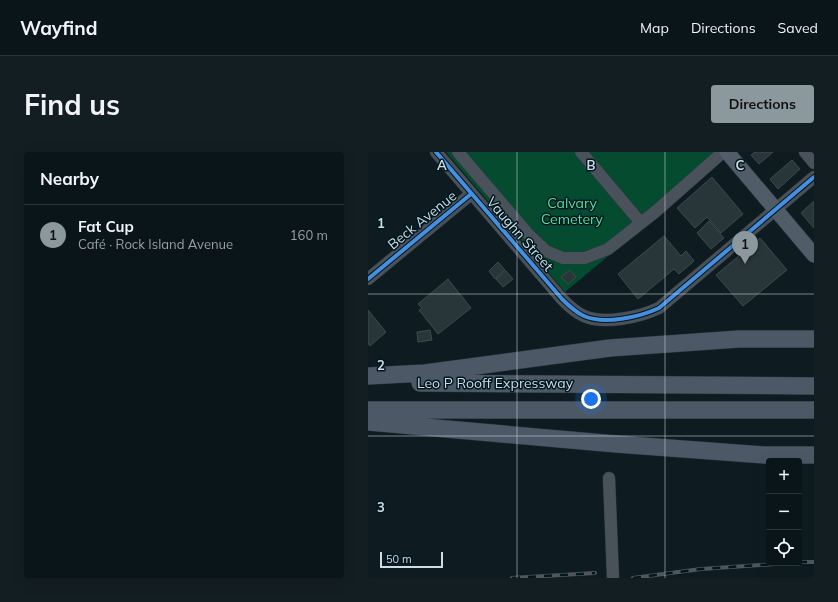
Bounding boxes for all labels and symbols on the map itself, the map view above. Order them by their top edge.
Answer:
text: A [437,157,447,173]
text: B [587,157,596,173]
text: C [736,157,745,173]
street label: Beck Avenue [384,187,460,253]
street label: Vaughn Street [483,193,557,275]
park label: Calvary Cemetery [541,194,604,228]
text: 1 [377,215,385,231]
pin: 1 [732,231,758,264]
text: 2 [377,357,385,373]
street label: Leo P Rooff Expressway [417,374,574,392]
your location [581,389,601,409]
text: 3 [377,499,385,515]
scale bar [380,550,443,569]

